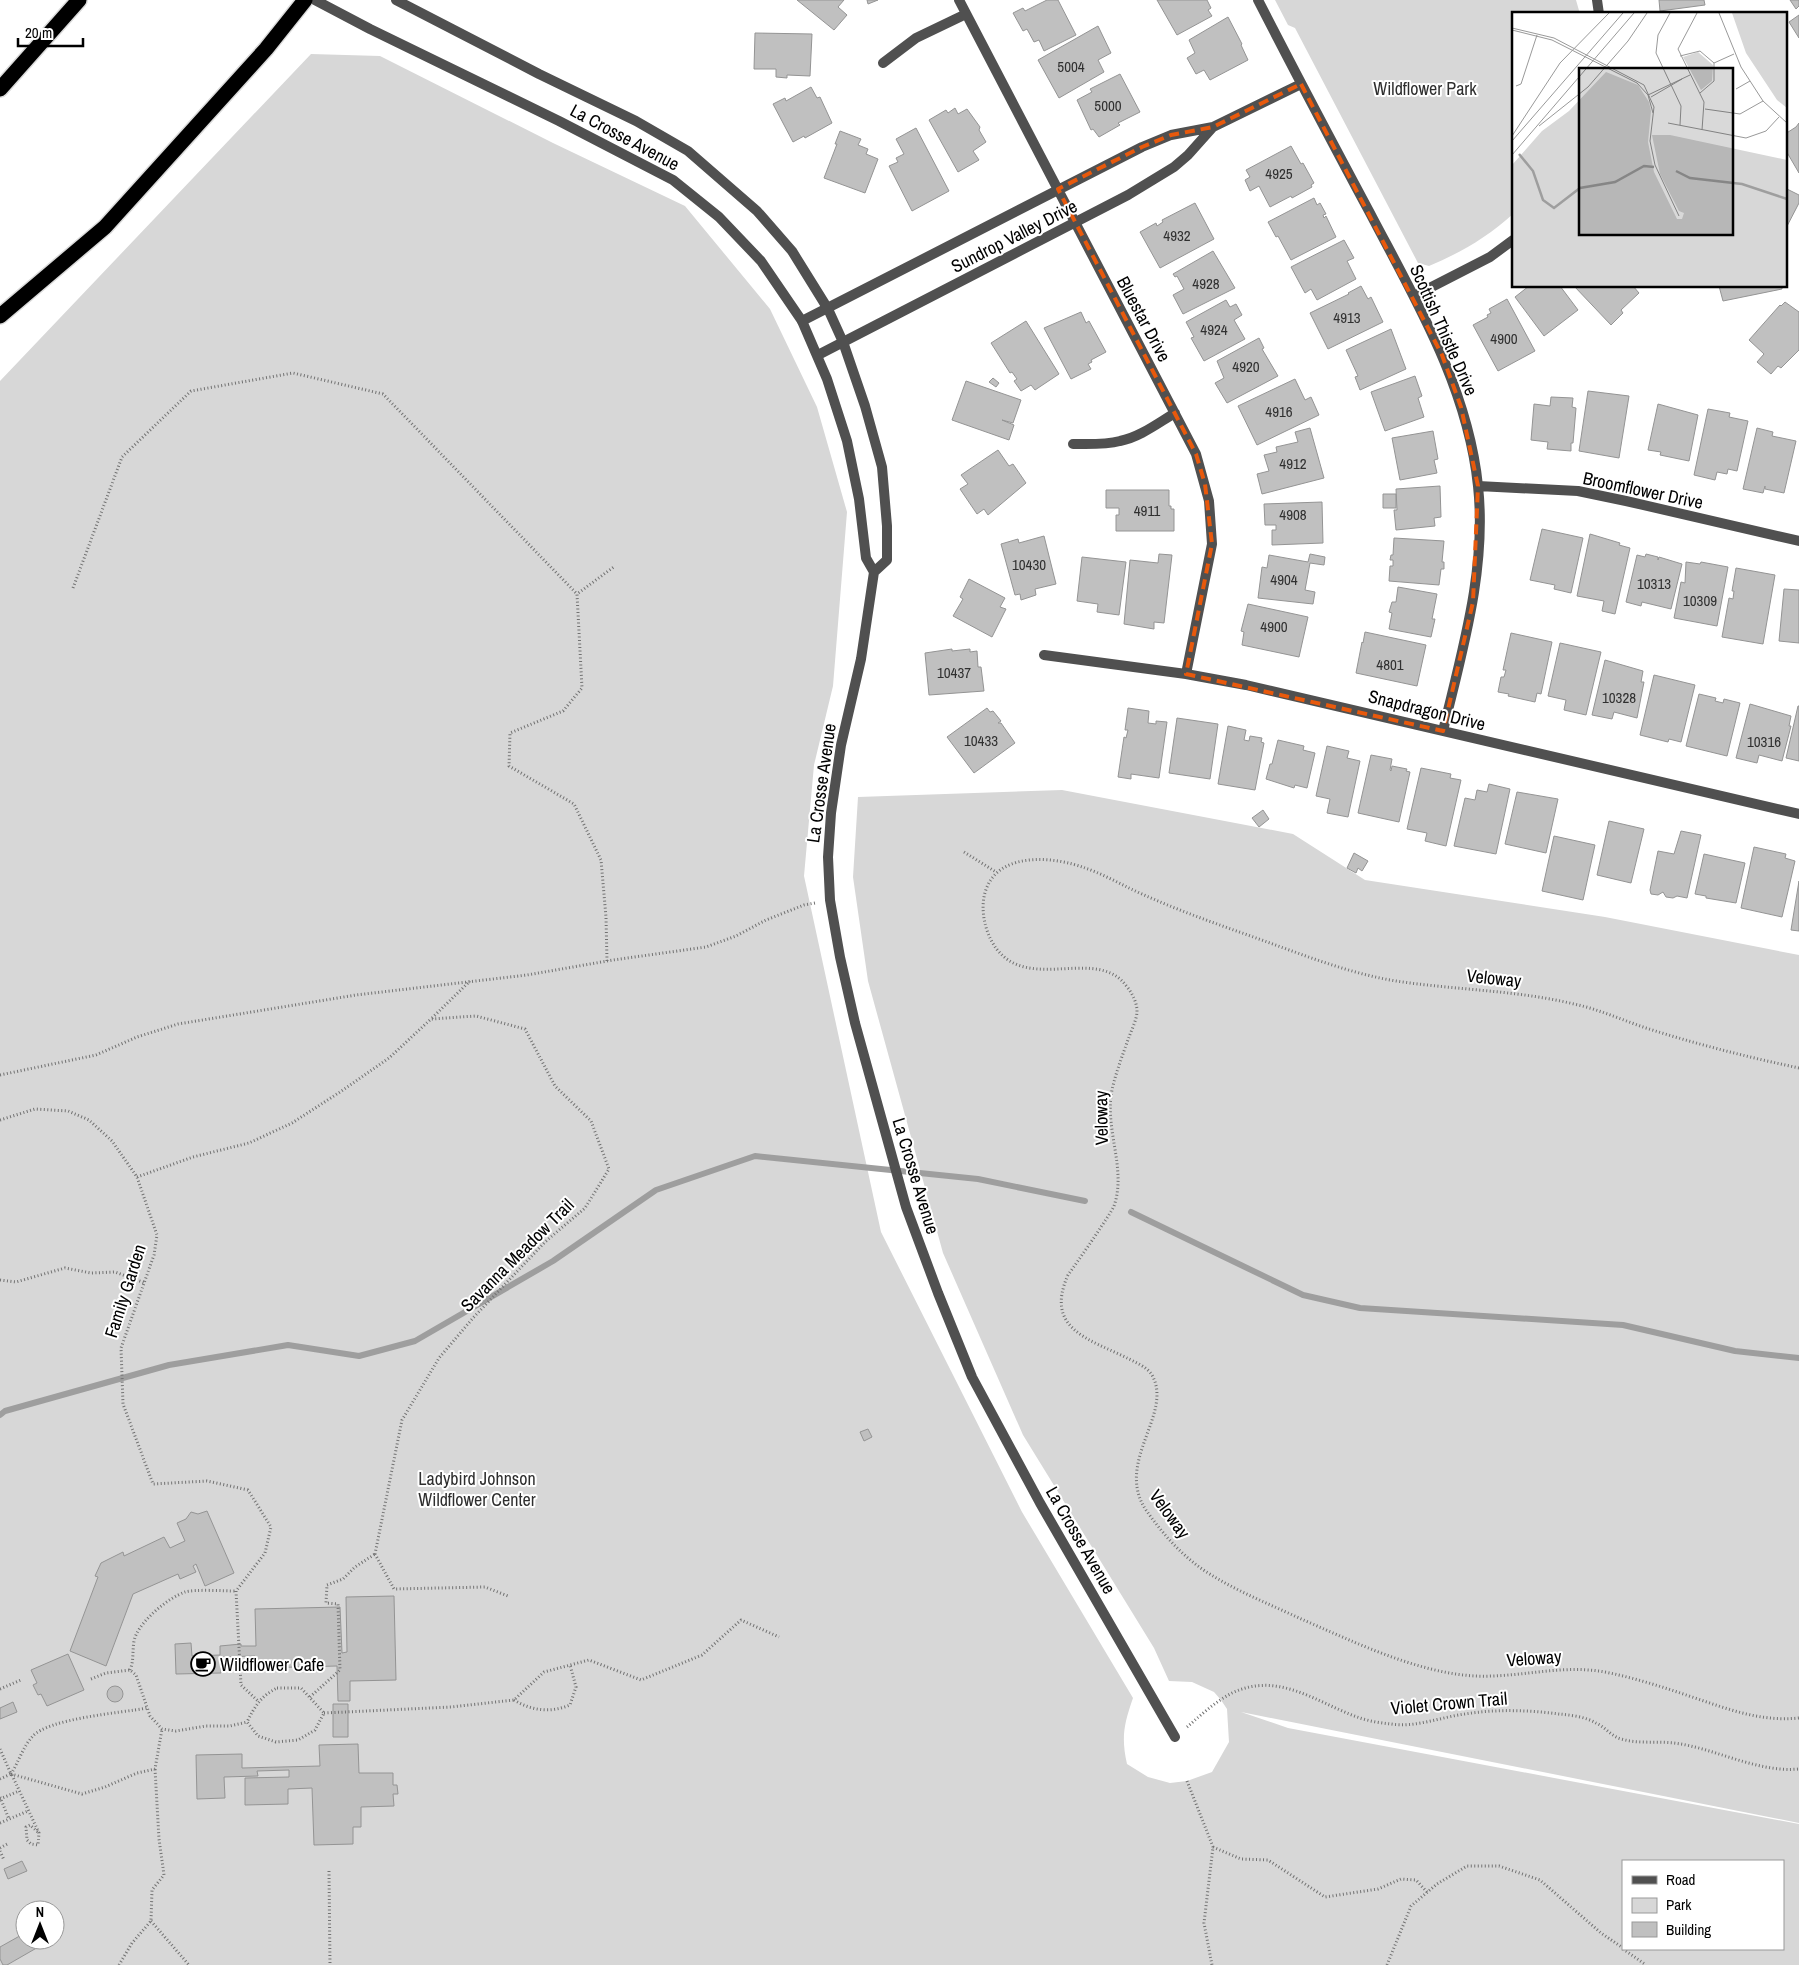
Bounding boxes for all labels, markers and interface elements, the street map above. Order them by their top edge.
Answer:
inset map [1512,12,1786,288]
scale bar [18,15,82,47]
text: 20 m [25,22,52,43]
house number: 5004 [1057,56,1085,77]
park label: Wildflower Park [1373,76,1477,101]
house number: 5000 [1094,95,1122,116]
street label: La Crosse Avenue [566,98,684,176]
house number: 4925 [1265,163,1293,184]
street label: Sundrop Valley Drive [947,193,1081,279]
house number: 4932 [1163,225,1191,246]
street label: Scottish Thistle Drive [1404,261,1484,399]
street label: Bluestar Drive [1111,272,1177,366]
house number: 4928 [1192,273,1220,294]
house number: 4913 [1333,307,1361,328]
house number: 4924 [1200,319,1228,340]
house number: 4900 [1490,328,1518,349]
house number: 4920 [1232,356,1260,377]
house number: 4916 [1265,401,1293,422]
house number: 4912 [1279,453,1307,474]
street label: Broomflower Drive [1581,465,1705,515]
house number: 4911 [1134,500,1160,521]
house number: 4908 [1279,504,1307,525]
house number: 10430 [1012,554,1046,575]
house number: 4904 [1270,569,1298,590]
house number: 10313 [1637,573,1671,594]
house number: 10309 [1683,590,1717,611]
house number: 4900 [1260,616,1288,637]
house number: 4801 [1376,654,1404,675]
house number: 10437 [937,662,971,683]
street label: Snapdragon Drive [1366,683,1488,737]
house number: 10328 [1602,687,1636,708]
street label: La Crosse Avenue [800,722,842,844]
house number: 10433 [964,730,998,751]
house number: 10316 [1747,731,1781,752]
street label: Veloway [1465,963,1523,993]
street label: Veloway [1088,1090,1114,1146]
street label: La Crosse Avenue [886,1115,946,1237]
street label: Savanna Meadow Trail [455,1193,579,1317]
street label: Family Garden [98,1241,152,1341]
park label: Ladybird Johnson Wildflower Center [418,1466,536,1512]
street label: La Crosse Avenue [1040,1482,1122,1598]
street label: Veloway [1144,1484,1197,1544]
street label: Veloway [1506,1644,1563,1672]
cafe icon: Wildflower Cafe [190,1651,216,1677]
place label: Wildflower Cafe [220,1652,324,1677]
street label: Violet Crown Trail [1390,1685,1508,1721]
legend [1622,1860,1784,1950]
text: Road [1666,1869,1695,1890]
text: Park [1666,1894,1692,1915]
north arrow [15,1900,65,1950]
text: N [36,1903,44,1921]
text: Building [1666,1919,1711,1940]

